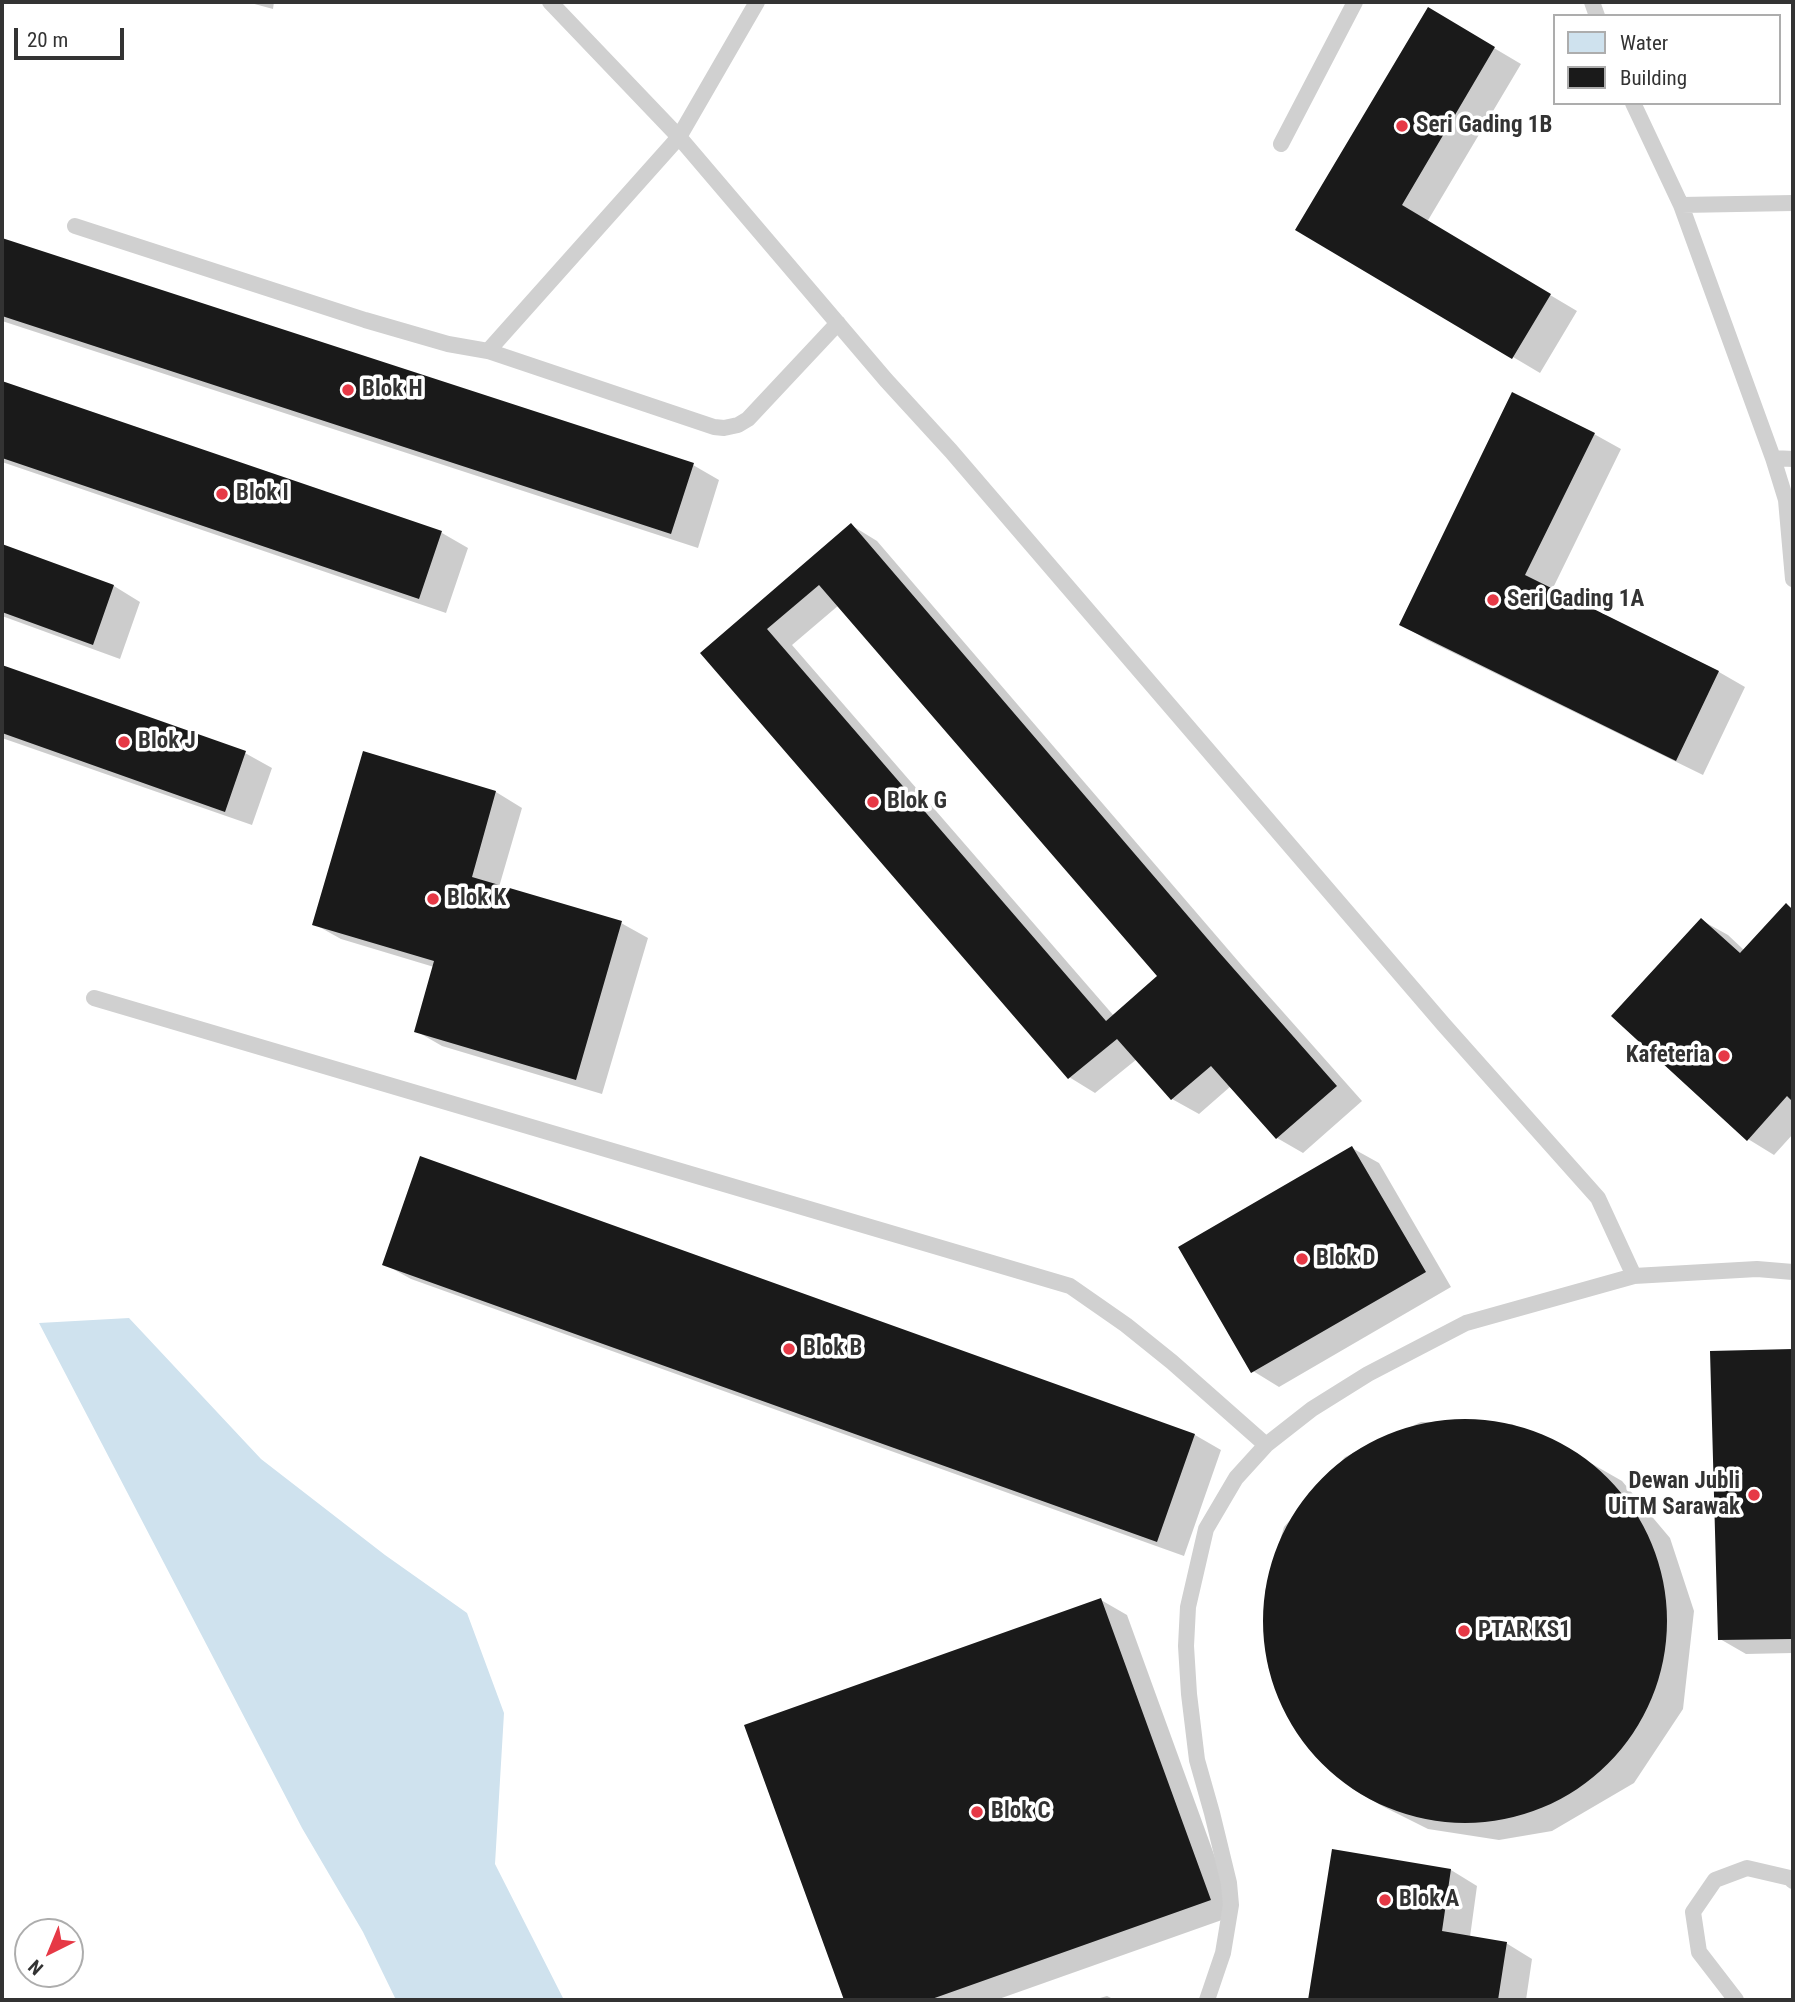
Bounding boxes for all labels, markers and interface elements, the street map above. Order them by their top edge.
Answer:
scale bar [18,14,128,58]
legend [1554,14,1781,105]
text: 20 m [27,28,68,52]
text: Water [1620,31,1668,55]
text: Building [1620,66,1687,90]
place label: Seri Gading 1B [1416,112,1552,140]
marker: Seri Gading 1B [1394,118,1410,134]
place label: Blok H [362,376,423,404]
marker: Blok H [340,382,356,398]
place label: Blok I [236,480,289,508]
marker: Blok I [214,486,230,502]
place label: Seri Gading 1A [1507,586,1644,614]
marker: Seri Gading 1A [1485,592,1501,608]
place label: Blok J [138,728,196,756]
marker: Blok J [116,734,132,750]
place label: Blok G [887,788,947,816]
marker: Blok G [865,794,881,810]
place label: Blok K [447,885,506,913]
marker: Blok K [425,891,441,907]
place label: Kafeteria [1626,1042,1710,1070]
marker: Kafeteria [1716,1048,1732,1064]
place label: Blok D [1316,1245,1375,1273]
marker: Blok D [1294,1251,1310,1267]
place label: Blok B [803,1335,862,1363]
marker: Blok B [781,1341,797,1357]
place label: Dewan Jubli UiTM Sarawak [1608,1468,1740,1522]
marker: Dewan Jubli UiTM Sarawak [1746,1487,1762,1503]
place label: PTAR KS1 [1478,1617,1571,1645]
marker: PTAR KS1 [1456,1623,1472,1639]
place label: Blok C [991,1798,1051,1826]
marker: Blok C [969,1804,985,1820]
place label: Blok A [1399,1886,1459,1914]
marker: Blok A [1377,1892,1393,1908]
north arrow [14,1918,84,1988]
text: N [24,1955,48,1980]

